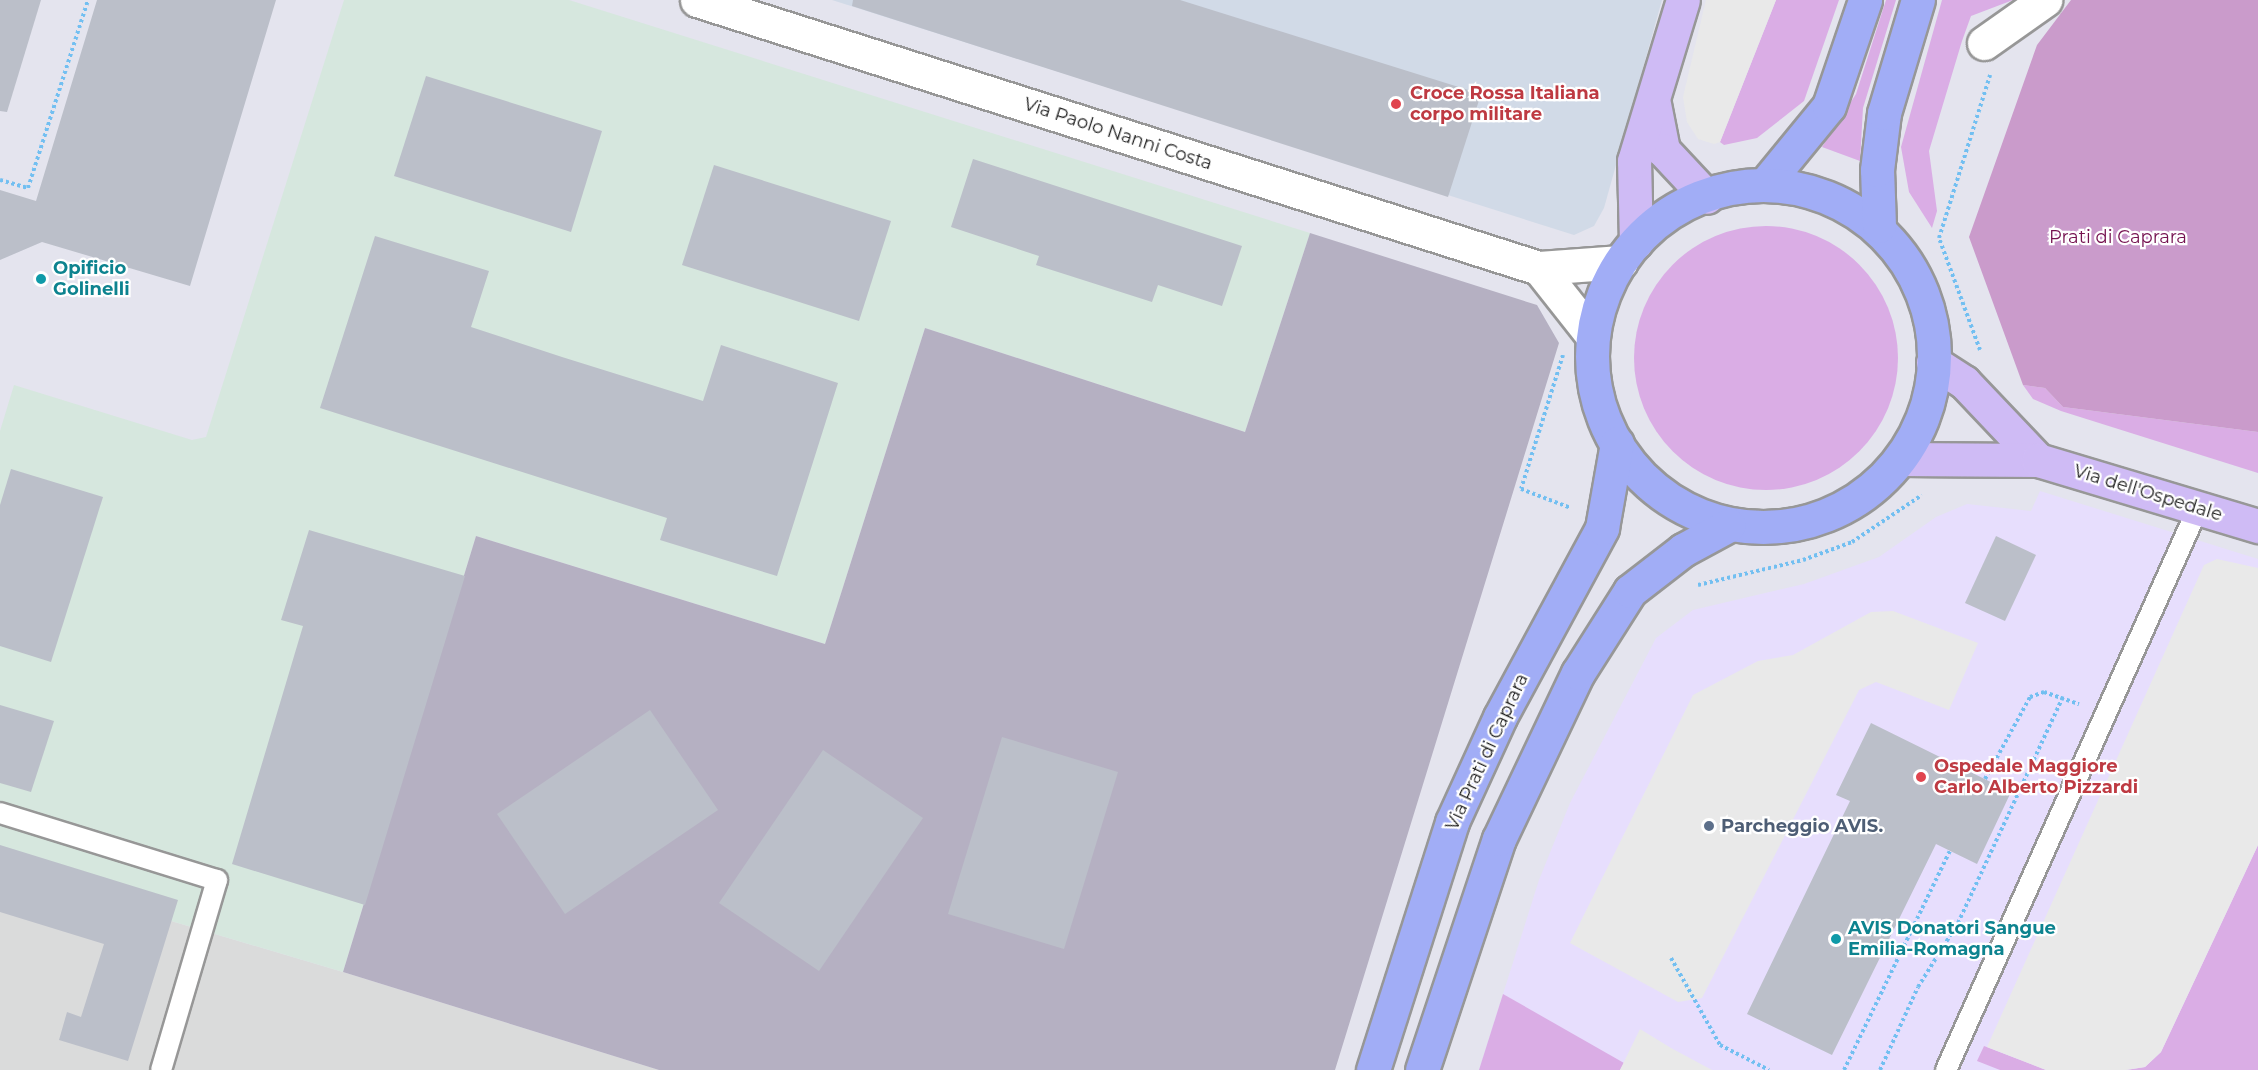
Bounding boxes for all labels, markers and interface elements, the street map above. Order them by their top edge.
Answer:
place label: Croce Rossa Italiana corpo militare [1410,83,1600,125]
street label: Via Paolo Nanni Costa [1021,93,1215,175]
marker: Croce Rossa Italiana corpo militare [1387,95,1405,113]
park label: Prati di Caprara [2049,226,2187,248]
place label: Opificio Golinelli [53,258,130,300]
marker: Opificio Golinelli [34,272,48,286]
street label: Via dell'Ospedale [2071,460,2225,526]
street label: Via Prati di Caprara [1441,670,1533,834]
place label: Ospedale Maggiore Carlo Alberto Pizzardi [1934,756,2138,798]
marker: Ospedale Maggiore Carlo Alberto Pizzardi [1912,768,1930,786]
place label: Parcheggio AVIS. [1721,815,1883,837]
marker: Parcheggio AVIS. [1702,819,1716,833]
place label: AVIS Donatori Sangue Emilia-Romagna [1848,918,2056,960]
marker: AVIS Donatori Sangue Emilia-Romagna [1829,932,1843,946]

